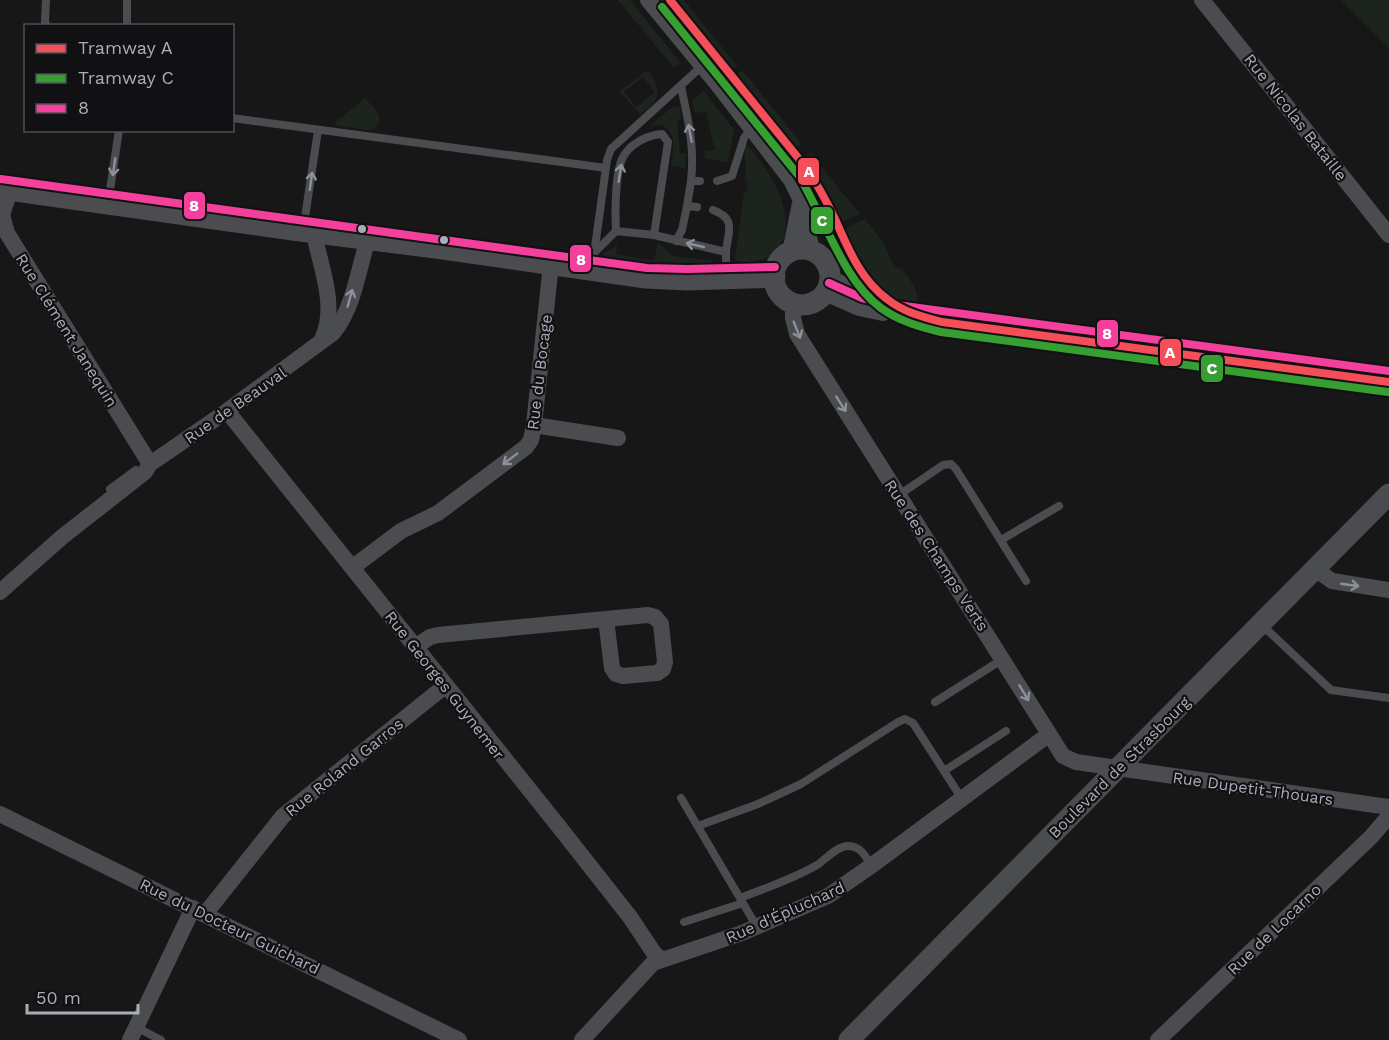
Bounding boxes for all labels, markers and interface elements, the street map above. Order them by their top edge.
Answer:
legend [24,24,234,132]
text: Tramway A [78,37,173,58]
street label: Rue Nicolas Bataille [1240,50,1351,184]
text: Tramway C [78,67,174,88]
text: 8 [78,97,89,118]
one-way arrow [684,124,695,143]
one-way arrow [108,157,119,176]
line badge: A [797,157,820,186]
text: A [804,162,815,181]
one-way arrow [614,163,625,183]
one-way arrow [305,171,316,191]
line badge: 8 [183,191,206,220]
text: 8 [189,196,199,215]
line badge: C [810,206,834,235]
text: C [817,211,828,230]
unlabelled marker [356,223,368,235]
unlabelled marker [438,234,450,246]
one-way arrow [686,239,705,251]
line badge: 8 [569,244,592,273]
street label: Rue Clément Janequin [12,250,122,410]
text: 8 [576,250,586,269]
one-way arrow [345,289,357,308]
street label: Rue du Bocage [523,313,556,431]
line badge: 8 [1096,319,1119,348]
one-way arrow [792,320,803,339]
text: 8 [1102,324,1112,343]
line badge: A [1159,338,1182,367]
text: A [1165,343,1176,362]
line badge: C [1200,354,1224,383]
text: C [1207,359,1218,378]
street label: Rue de Beauval [181,363,290,448]
one-way arrow [835,395,847,412]
one-way arrow [502,453,518,466]
street label: Rue des Champs Verts [880,476,993,635]
one-way arrow [1340,579,1359,590]
street label: Rue Georges Guynemer [381,607,509,764]
one-way arrow [1018,684,1030,701]
street label: Boulevard de Strasbourg [1045,692,1194,842]
street label: Rue Roland Garros [282,714,407,821]
street label: Rue Dupetit-Thouars [1171,768,1334,809]
street label: Rue du Docteur Guichard [137,875,323,978]
street label: Rue d'Épluchard [723,878,848,947]
street label: Rue de Locarno [1224,880,1325,979]
scale bar [27,977,138,1015]
text: 50 m [36,987,81,1008]

